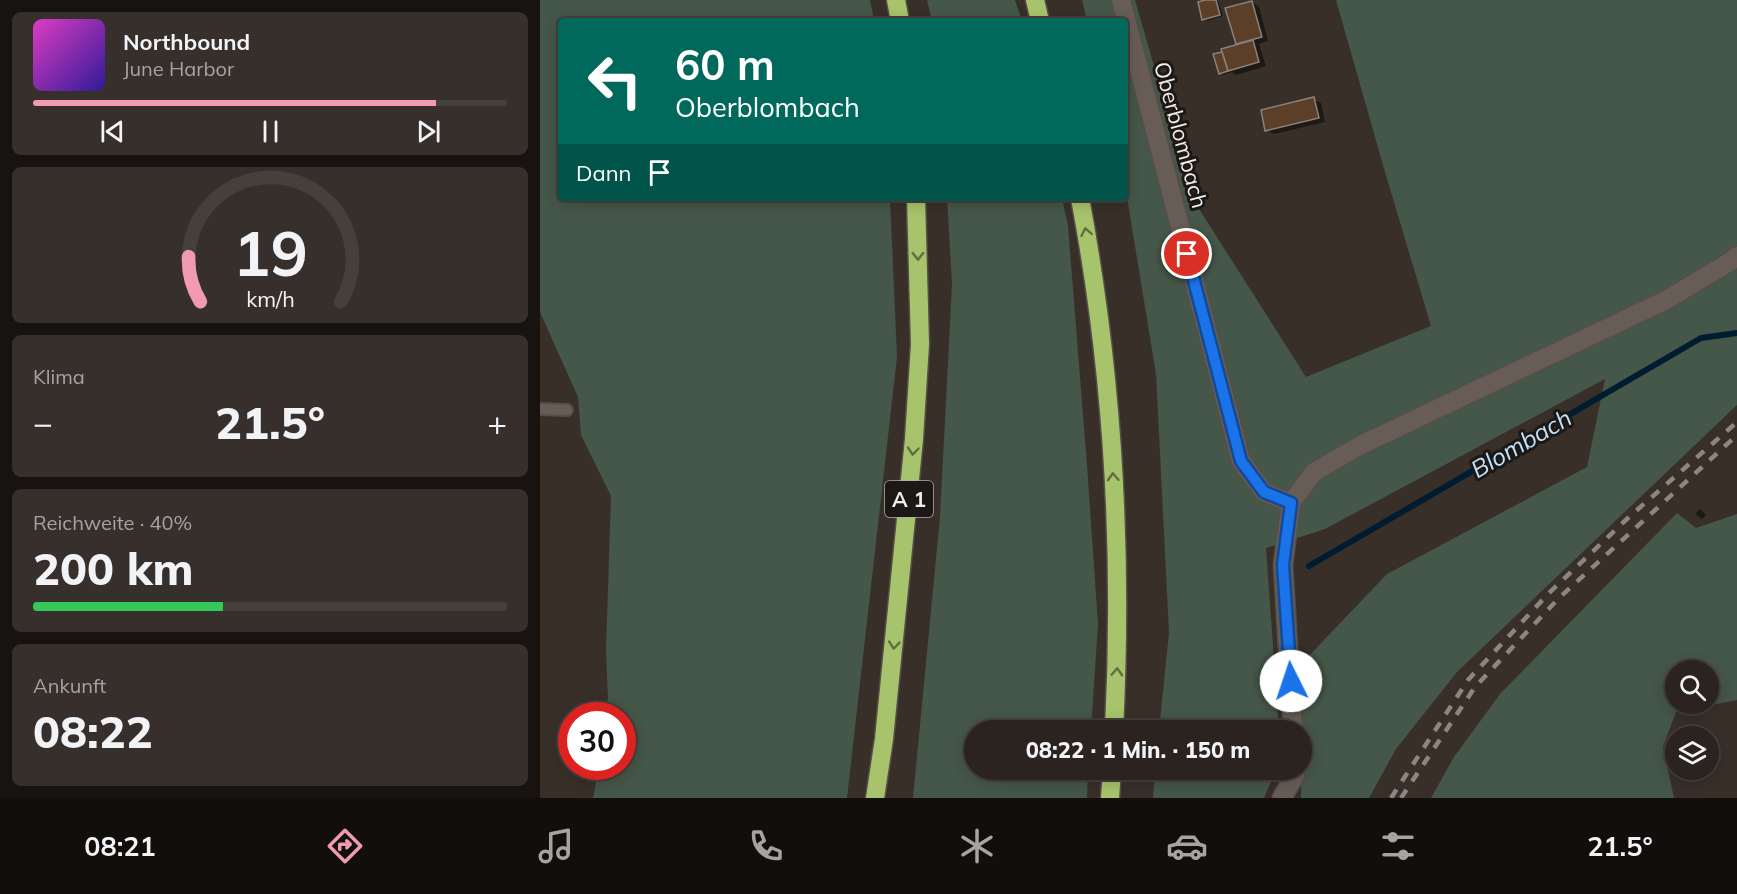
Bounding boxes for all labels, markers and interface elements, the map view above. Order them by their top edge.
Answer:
text: Northbound [123,28,250,56]
text: 60 m [675,38,775,91]
icon: left [576,42,654,120]
text: June Harbor [123,56,234,81]
street label: Oberblombach [1148,59,1214,211]
text: Oberblombach [675,90,860,124]
icon: previous [96,115,129,148]
icon: pause [254,115,287,148]
icon: next [412,115,445,148]
icon: arrive [643,156,676,189]
text: Dann [576,159,631,187]
text: 19 [233,213,307,292]
one-way arrow [1080,227,1093,237]
pin [1161,228,1212,279]
icon: arrive [1170,237,1203,270]
one-way arrow [912,252,925,261]
text: km/h [246,285,294,312]
text: Klima [33,364,85,389]
text: 21.5° [215,394,325,450]
text: − [33,402,53,443]
text: + [487,402,507,443]
water label: Blombach [1465,402,1577,484]
one-way arrow [907,447,920,456]
one-way arrow [1107,473,1120,482]
road number: A 1 [885,481,933,517]
text: Reichweite · 40% [33,510,192,535]
text: 200 km [33,540,194,596]
one-way arrow [888,641,900,650]
position arrow [1259,649,1323,713]
map controls [1665,660,1719,780]
button: search [1665,660,1719,714]
one-way arrow [1111,668,1124,677]
text: Ankunft [33,673,106,698]
speed limit sign: 30 [558,702,636,780]
text: 08:22 [33,703,153,759]
button: layers [1665,726,1719,780]
text: 08:22 · 1 Min. · 150 m [1026,736,1250,764]
icon: directions [324,825,366,867]
icon: music [535,825,577,867]
icon: phone [745,825,787,867]
icon: climate [956,825,998,867]
icon: car [1166,825,1208,867]
icon: filters [1377,825,1419,867]
text: 08:21 [84,829,156,863]
text: 21.5° [1587,829,1653,863]

